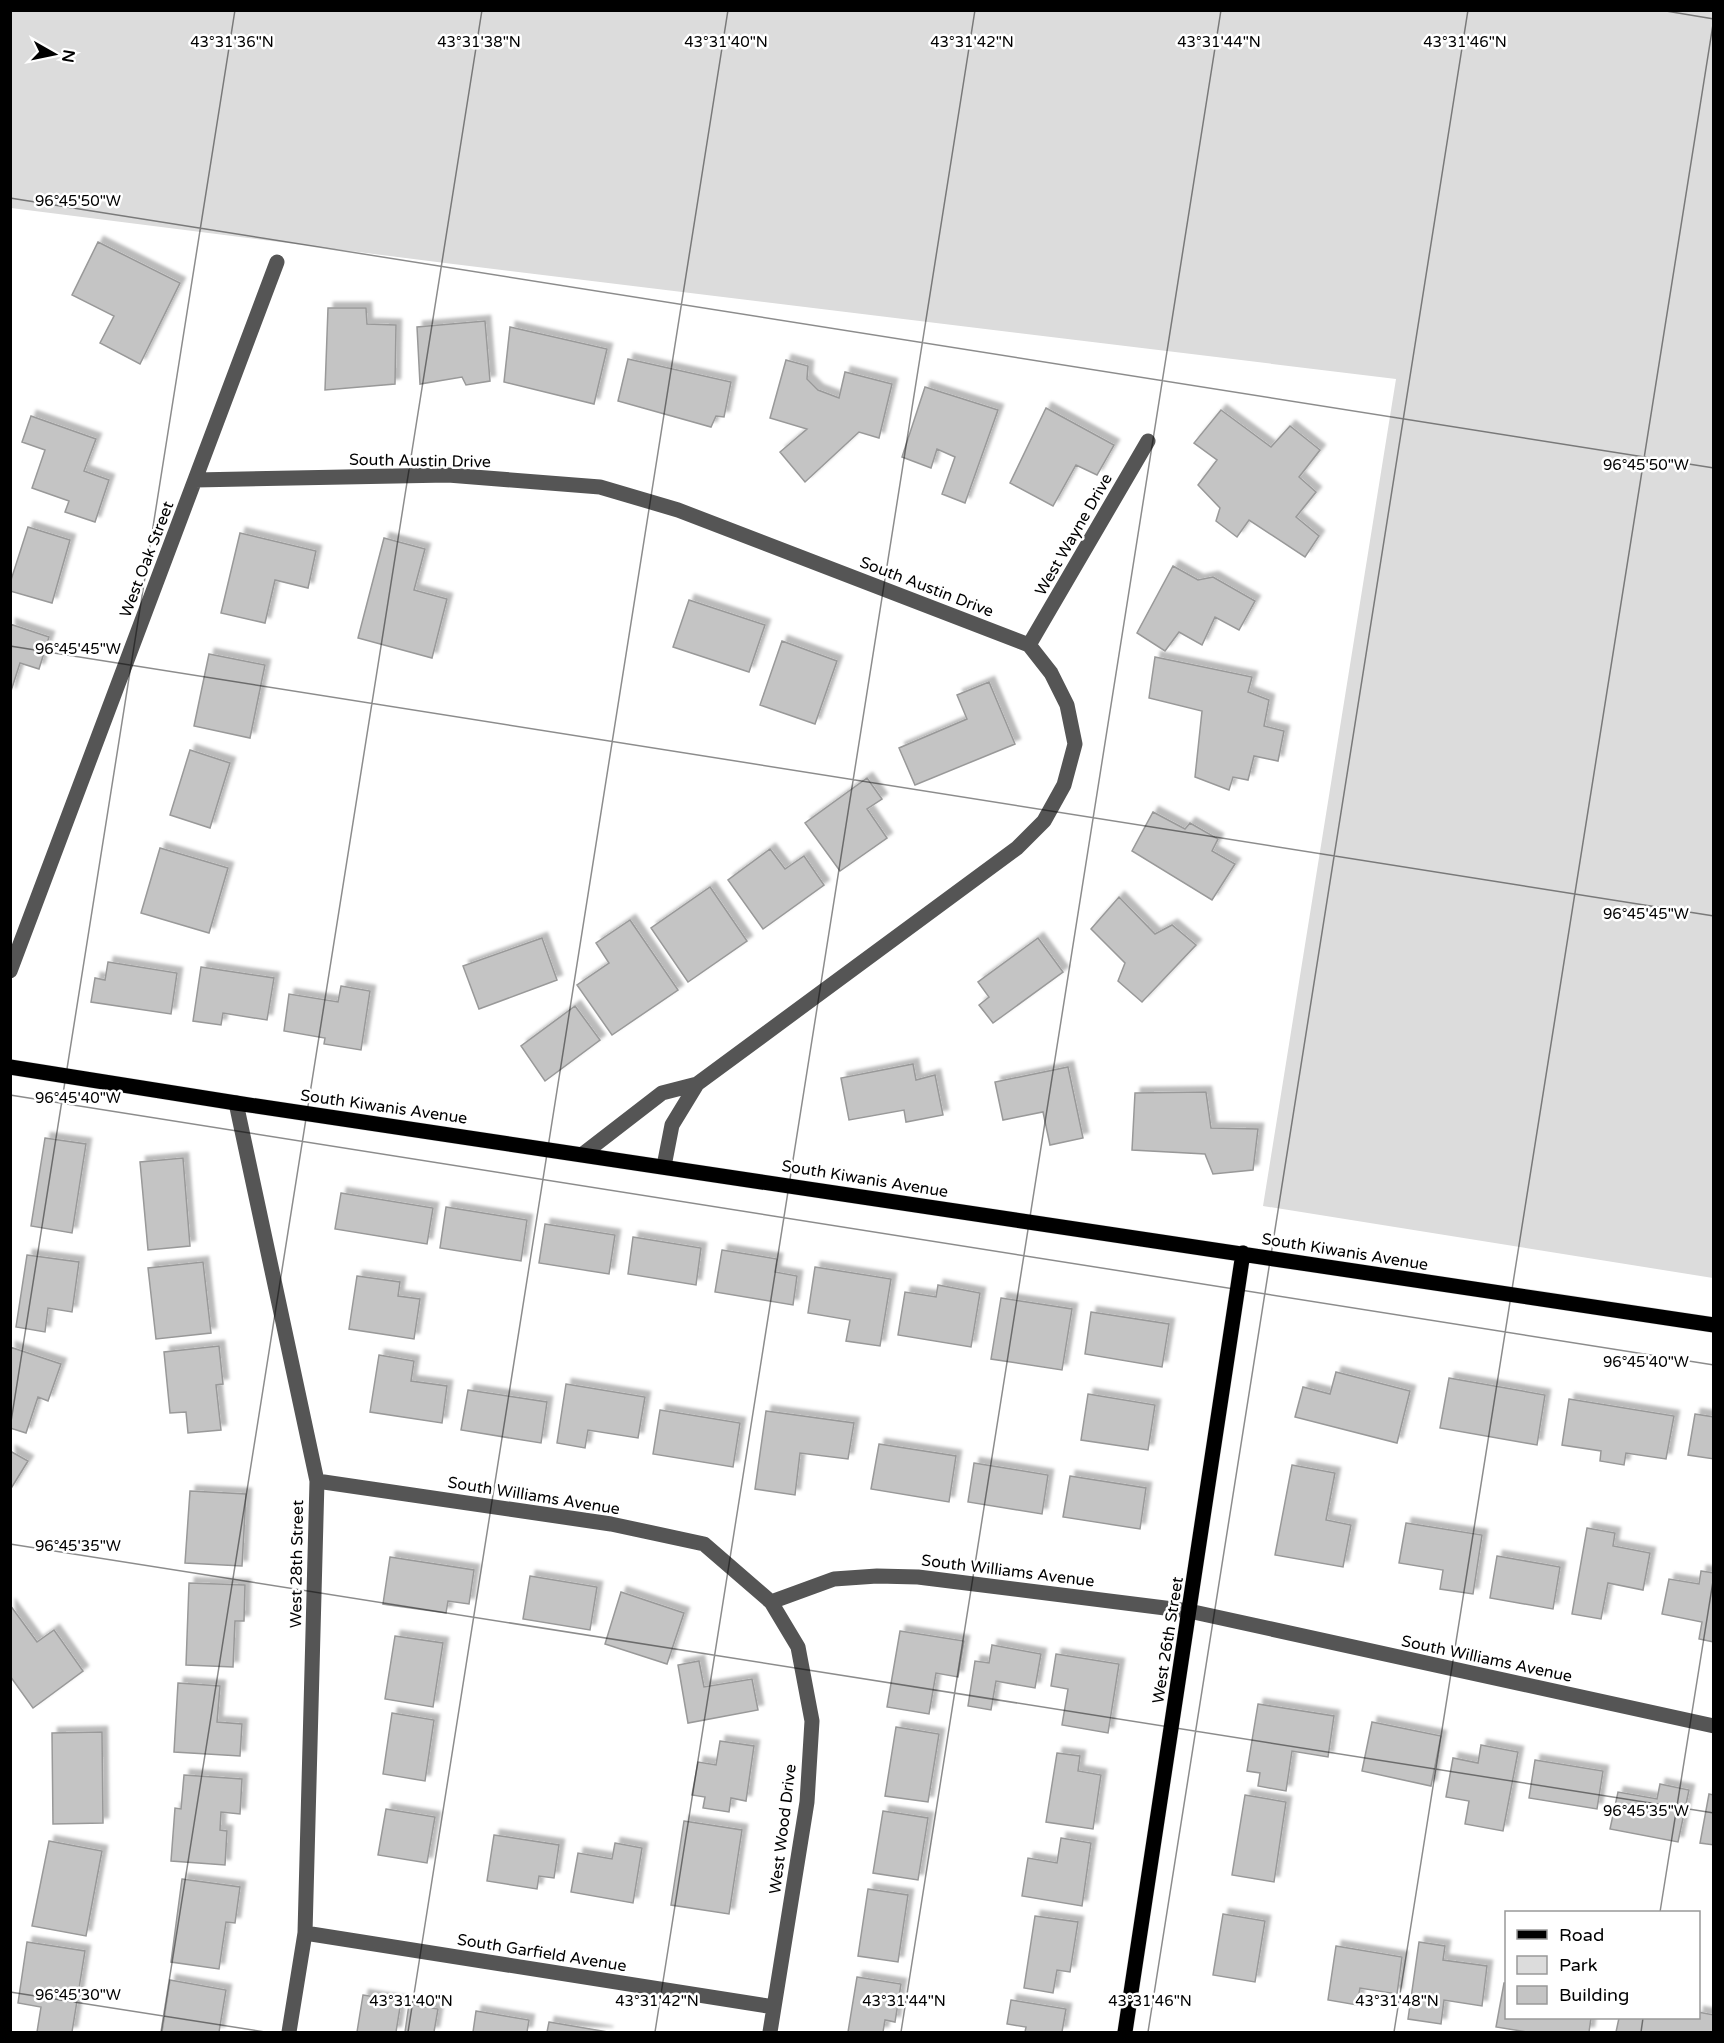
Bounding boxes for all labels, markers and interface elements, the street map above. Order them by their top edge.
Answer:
north arrow [24,24,84,84]
text: 43°31'36"N [190,33,274,51]
text: 43°31'38"N [437,33,521,51]
text: 43°31'40"N [684,33,768,51]
text: 43°31'42"N [930,33,1014,51]
text: 43°31'44"N [1177,33,1261,51]
text: 43°31'46"N [1423,33,1507,51]
text: N [57,48,79,64]
text: 96°45'50"W [35,192,121,210]
street label: South Austin Drive [349,450,491,472]
text: 96°45'50"W [1603,456,1689,474]
street label: West Wayne Drive [1031,470,1117,599]
street label: West Oak Street [116,498,178,620]
street label: South Austin Drive [857,552,996,622]
text: 96°45'45"W [35,640,121,658]
text: 96°45'45"W [1603,905,1689,923]
street label: South Kiwanis Avenue [299,1085,469,1129]
text: 96°45'40"W [35,1089,121,1107]
street label: South Kiwanis Avenue [780,1156,950,1202]
street label: South Kiwanis Avenue [1260,1229,1430,1275]
text: 96°45'40"W [1603,1353,1689,1371]
street label: South Williams Avenue [446,1472,621,1519]
street label: West 28th Street [286,1500,308,1628]
text: 96°45'35"W [35,1537,121,1555]
street label: South Williams Avenue [920,1550,1095,1592]
street label: West 26th Street [1148,1575,1188,1705]
street label: South Williams Avenue [1400,1631,1574,1687]
street label: West Wood Drive [765,1763,801,1895]
text: 96°45'35"W [1603,1802,1689,1820]
legend [1505,1911,1700,2019]
text: Road [1559,1924,1604,1946]
street label: South Garfield Avenue [456,1930,628,1976]
text: Park [1559,1954,1598,1976]
text: Building [1559,1984,1629,2006]
text: 96°45'30"W [35,1986,121,2004]
text: 43°31'40"N [369,1992,453,2010]
text: 43°31'42"N [615,1992,699,2010]
text: 43°31'44"N [862,1992,946,2010]
text: 43°31'46"N [1108,1992,1192,2010]
text: 43°31'48"N [1355,1992,1439,2010]

